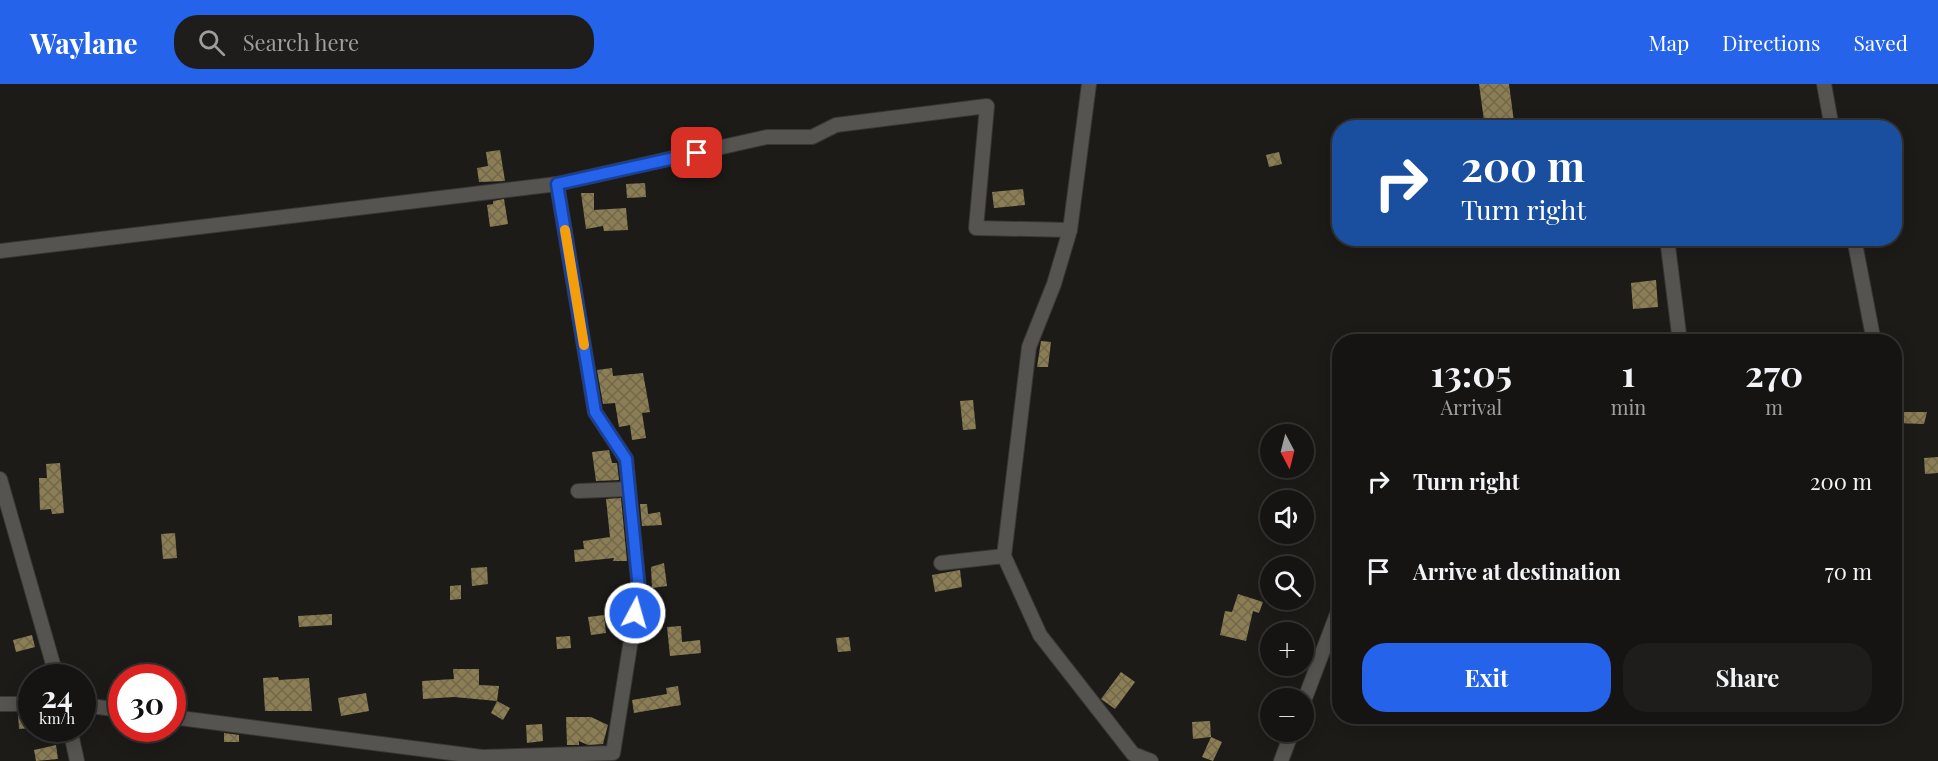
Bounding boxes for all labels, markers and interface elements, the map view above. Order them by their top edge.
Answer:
search box [174,15,594,69]
text: Waylane [30,24,138,61]
icon: search [195,26,228,59]
text: Search here [243,27,359,57]
text: Map [1648,28,1689,56]
text: Directions [1722,28,1820,56]
text: Saved [1853,28,1908,56]
pin [671,127,722,178]
icon: arrive [680,136,713,169]
text: 200 m [1461,137,1585,193]
icon: right [1362,144,1440,222]
text: Turn right [1461,191,1586,227]
text: 13:05 [1431,348,1512,396]
text: 1 [1622,348,1635,396]
text: 270 [1745,348,1803,396]
text: Arrival [1441,393,1502,420]
text: min [1611,393,1646,420]
text: m [1765,393,1783,420]
north arrow [1260,424,1314,478]
map controls [1260,424,1314,742]
icon: right [1362,465,1395,498]
text: Turn right [1413,466,1519,496]
text: 200 m [1810,466,1872,496]
button: sound [1260,490,1314,544]
icon: arrive [1362,555,1395,588]
button: search [1260,556,1314,610]
text: Arrive at destination [1413,556,1621,586]
text: 70 m [1825,556,1872,586]
position arrow [603,581,667,645]
button: + [1260,622,1314,676]
button: Exit [1362,643,1611,712]
button: Share [1623,643,1872,712]
speed limit sign: 30 [108,664,186,742]
text: 24 [41,676,73,716]
button: − [1260,688,1314,742]
text: km/h [39,708,75,728]

